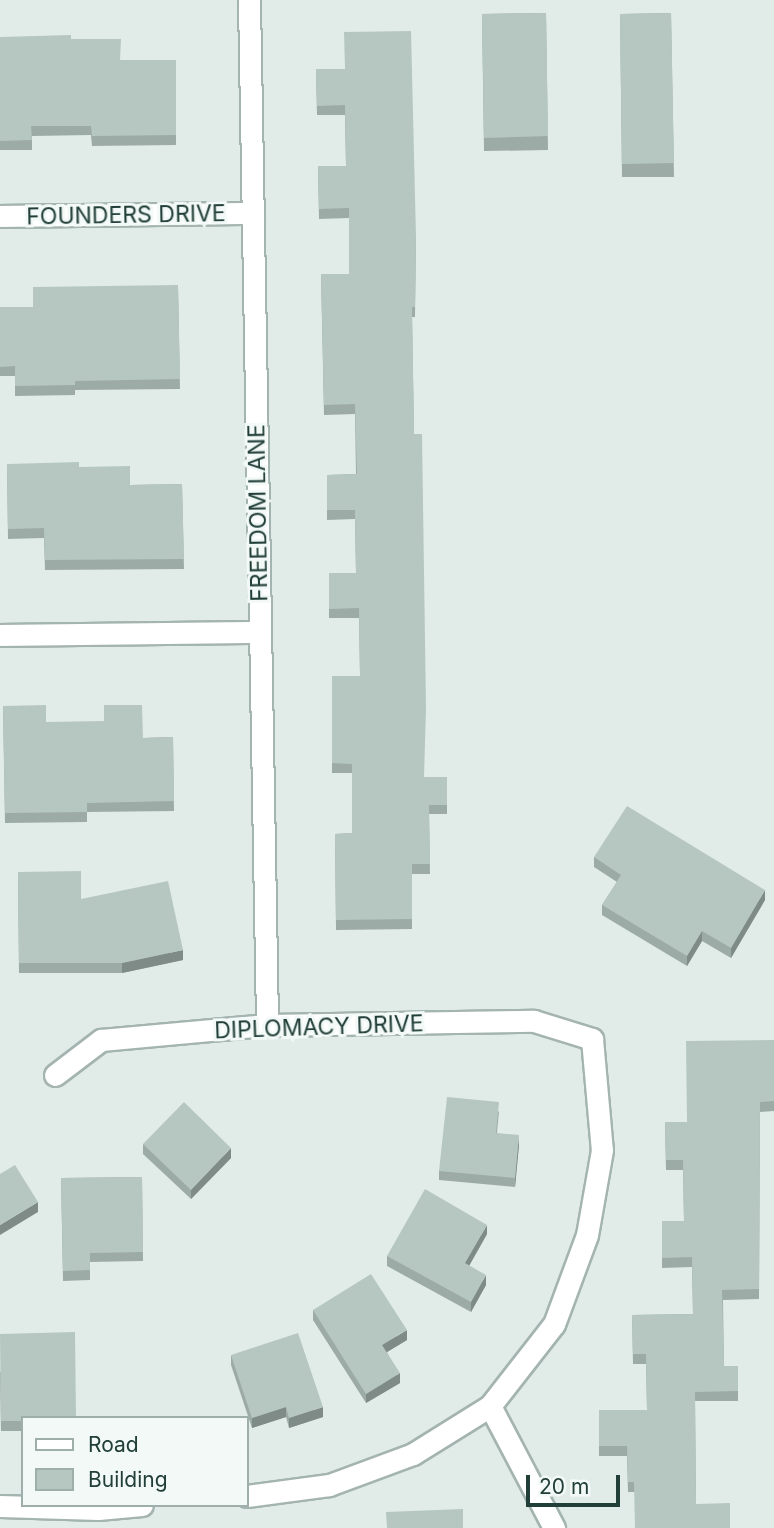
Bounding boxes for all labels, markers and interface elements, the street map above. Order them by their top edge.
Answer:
street label: FOUNDERS DRIVE [26,199,226,231]
street label: FREEDOM LANE [243,424,273,602]
street label: DIPLOMACY DRIVE [214,1010,424,1044]
legend [21,1416,248,1507]
text: Road [88,1432,139,1457]
scale bar [529,1462,624,1506]
text: Building [88,1467,168,1492]
text: 20 m [539,1474,589,1499]

